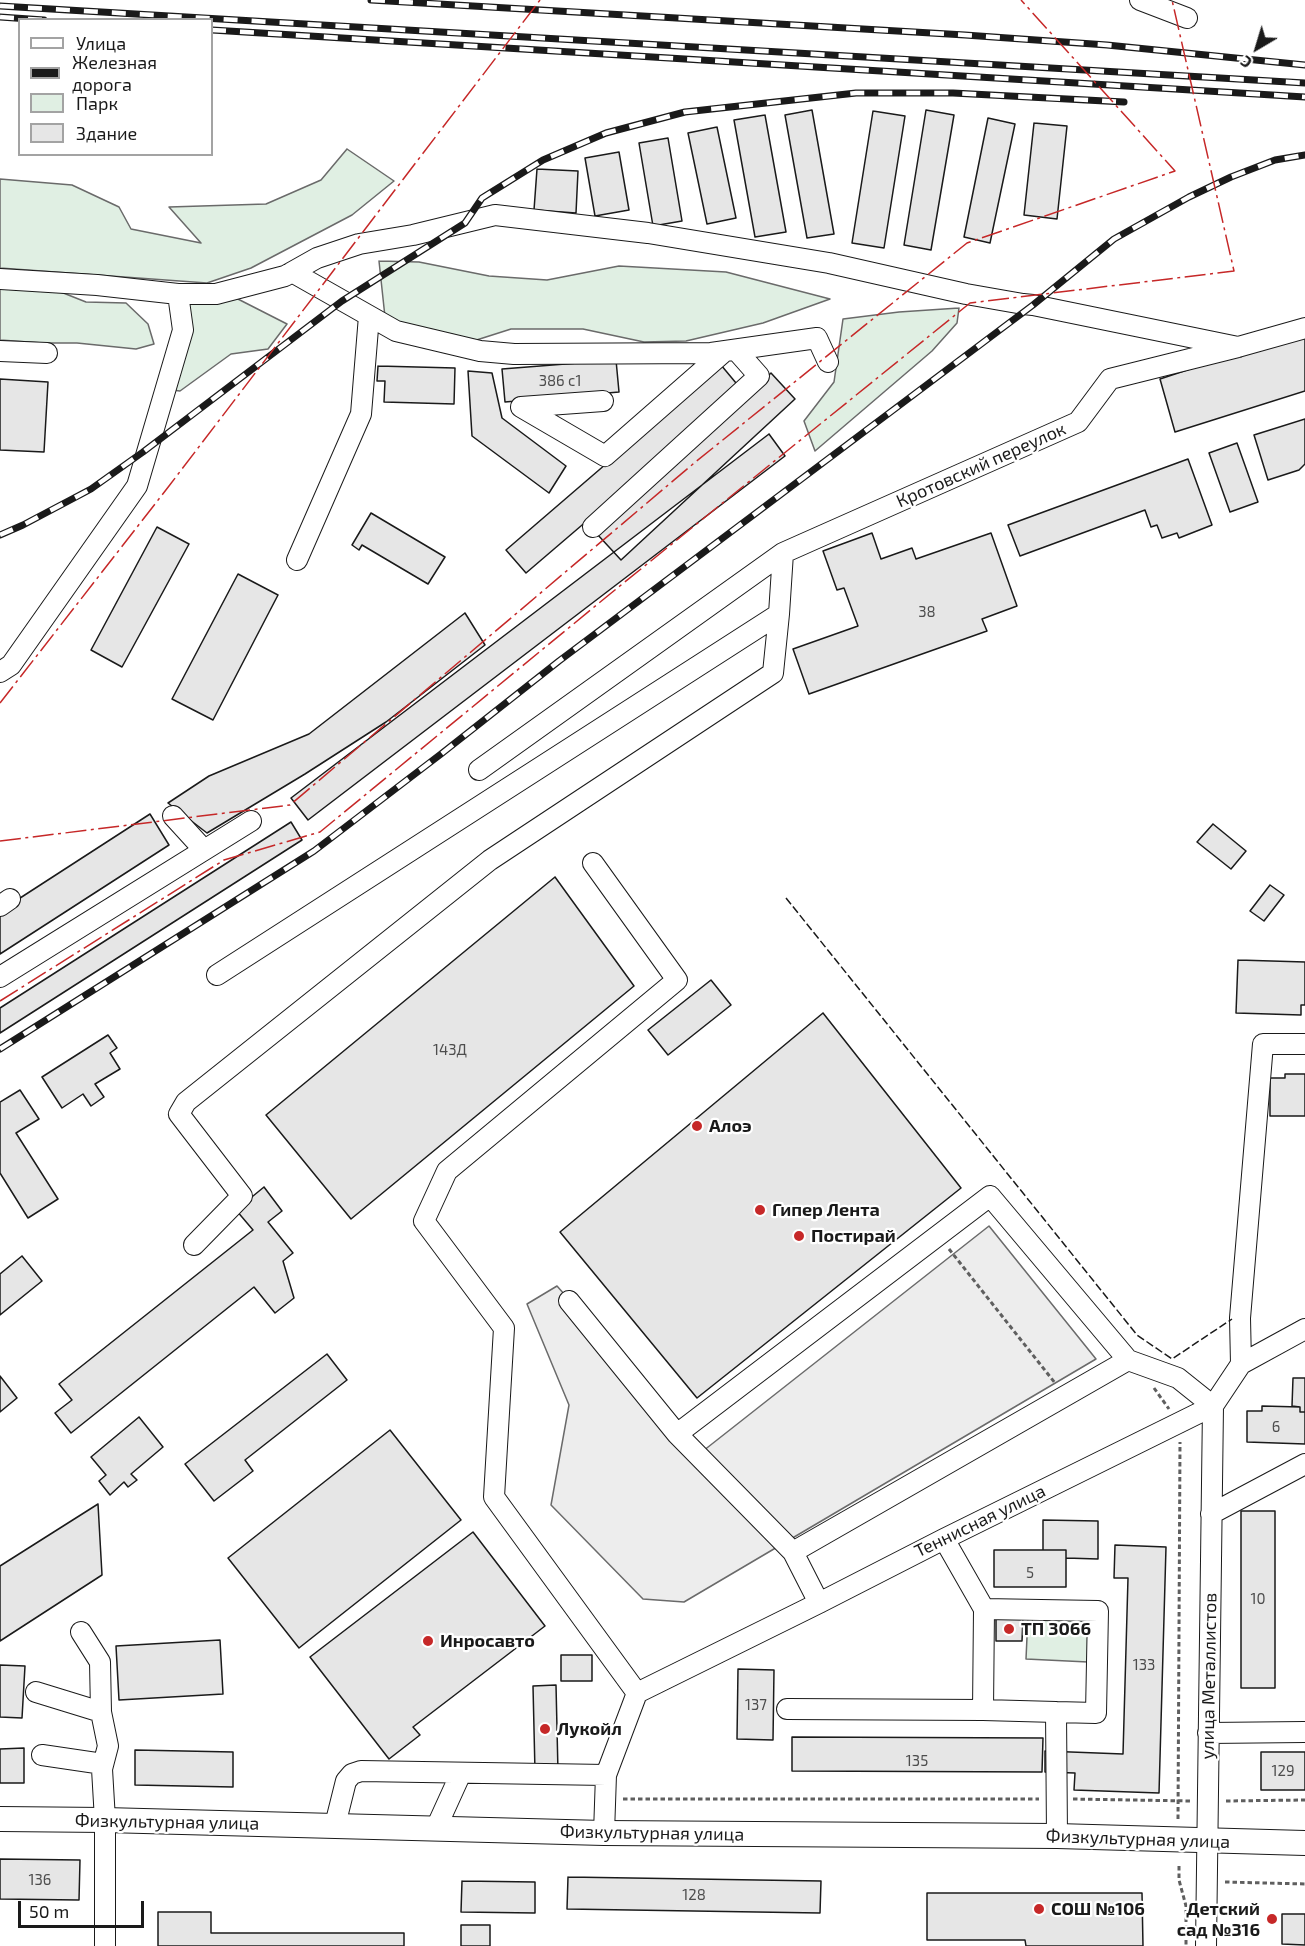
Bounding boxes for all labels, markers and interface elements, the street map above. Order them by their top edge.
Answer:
legend [18,18,213,156]
north arrow [1227,18,1287,78]
text: Улица [76,32,126,54]
text: Железная дорога [72,51,157,95]
text: С [1236,52,1255,73]
text: Парк [76,92,118,114]
text: Здание [76,122,137,144]
house number: 386 с1 [539,372,581,390]
street label: Кротовский переулок [893,418,1069,512]
house number: 38 [918,603,936,621]
house number: 143Д [433,1041,467,1059]
place label: Алоэ [709,1115,752,1137]
marker: Алоэ [690,1119,704,1133]
place label: Гипер Лента [772,1199,880,1221]
marker: Гипер Лента [753,1203,767,1217]
place label: Постирай [811,1225,896,1247]
marker: Постирай [792,1229,806,1243]
house number: 6 [1272,1418,1280,1436]
street label: Теннисная улица [911,1480,1049,1562]
house number: 5 [1026,1564,1034,1582]
house number: 10 [1250,1590,1266,1608]
street label: улица Металлистов [1197,1592,1221,1760]
place label: ТП 3066 [1021,1618,1091,1640]
marker: ТП 3066 [1002,1622,1016,1636]
place label: Инросавто [440,1630,535,1652]
marker: Инросавто [421,1634,435,1648]
house number: 133 [1133,1656,1155,1674]
house number: 137 [745,1696,767,1714]
place label: Лукойл [557,1718,622,1740]
marker: Лукойл [538,1722,552,1736]
house number: 135 [906,1752,928,1770]
house number: 129 [1272,1762,1294,1780]
street label: Физкультурная улица [75,1810,259,1834]
street label: Физкультурная улица [560,1821,744,1845]
street label: Физкультурная улица [1045,1825,1231,1853]
house number: 136 [29,1871,51,1889]
house number: 128 [682,1886,706,1904]
scale bar [21,1889,147,1927]
place label: СОШ №106 [1051,1898,1145,1920]
place label: Детский сад №316 [1177,1898,1260,1940]
text: 50 m [29,1900,69,1922]
marker: СОШ №106 [1032,1902,1046,1916]
marker: Детский сад №316 [1265,1912,1279,1926]

